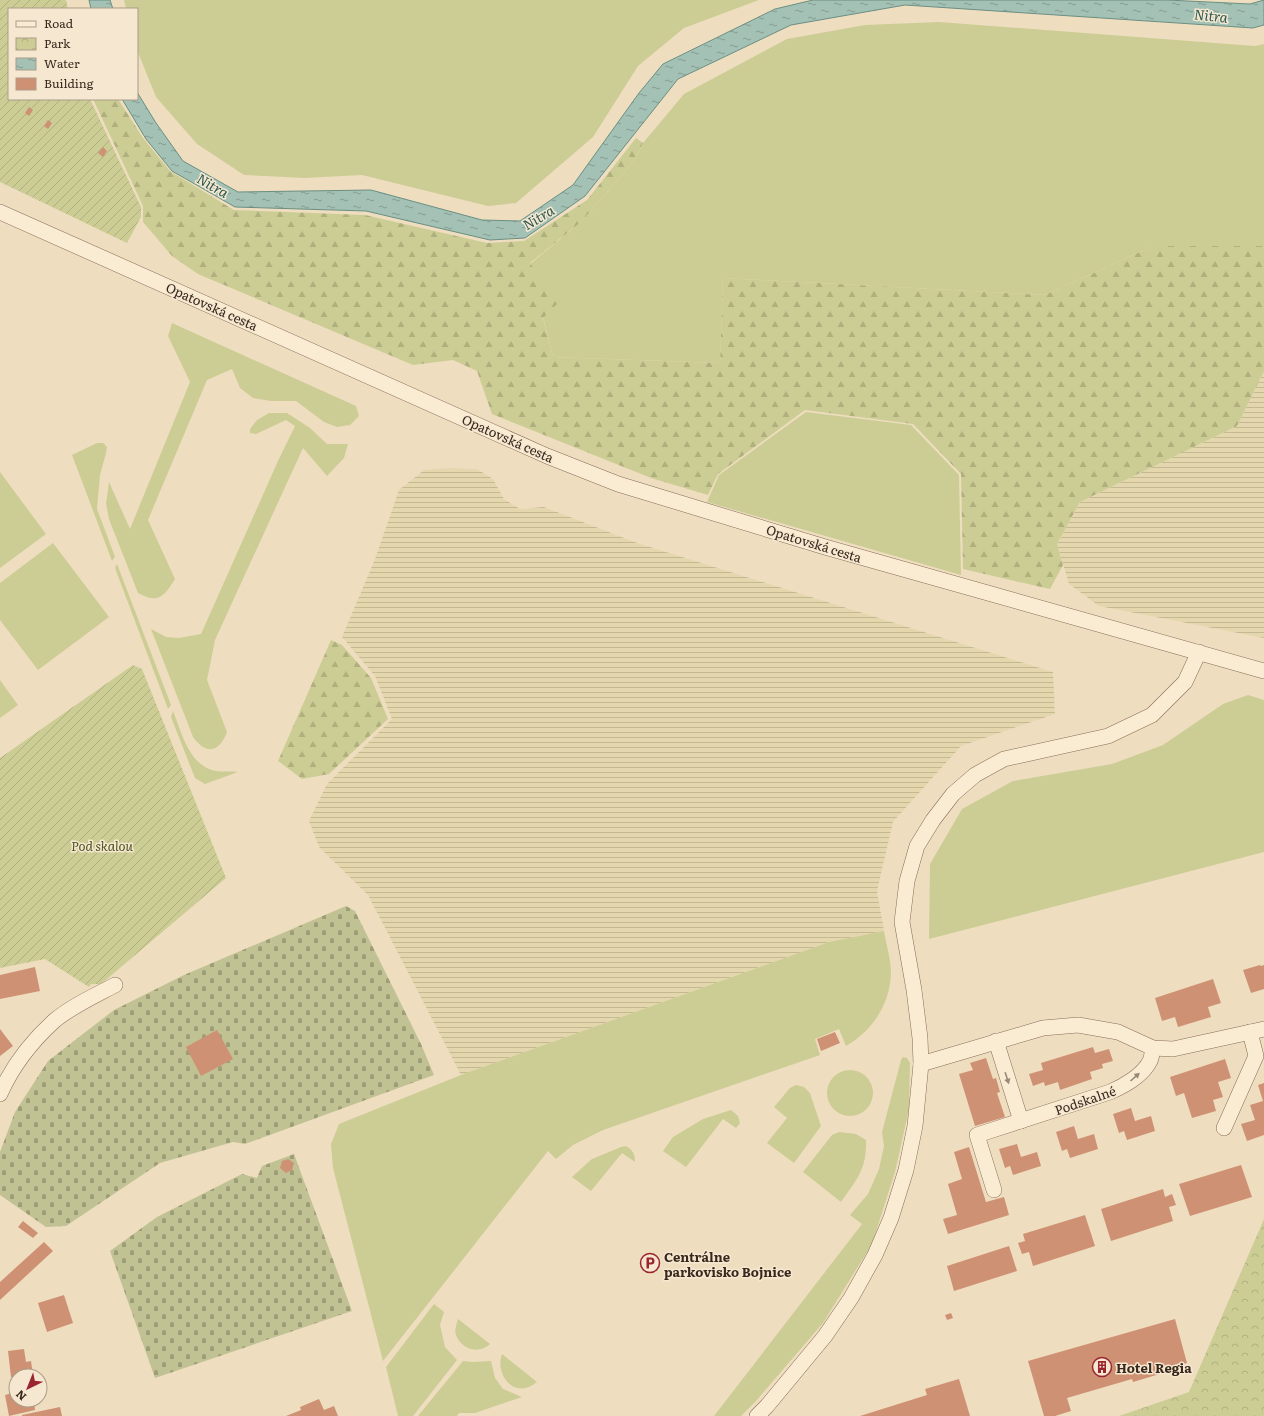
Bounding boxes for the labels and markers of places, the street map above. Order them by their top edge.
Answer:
place label: Centrálne parkovisko Bojnice [664,1247,791,1281]
parking icon: Centrálne parkovisko Bojnice [639,1252,661,1274]
building icon: Hotel Regia [1091,1356,1113,1378]
place label: Hotel Regia [1116,1358,1192,1377]

